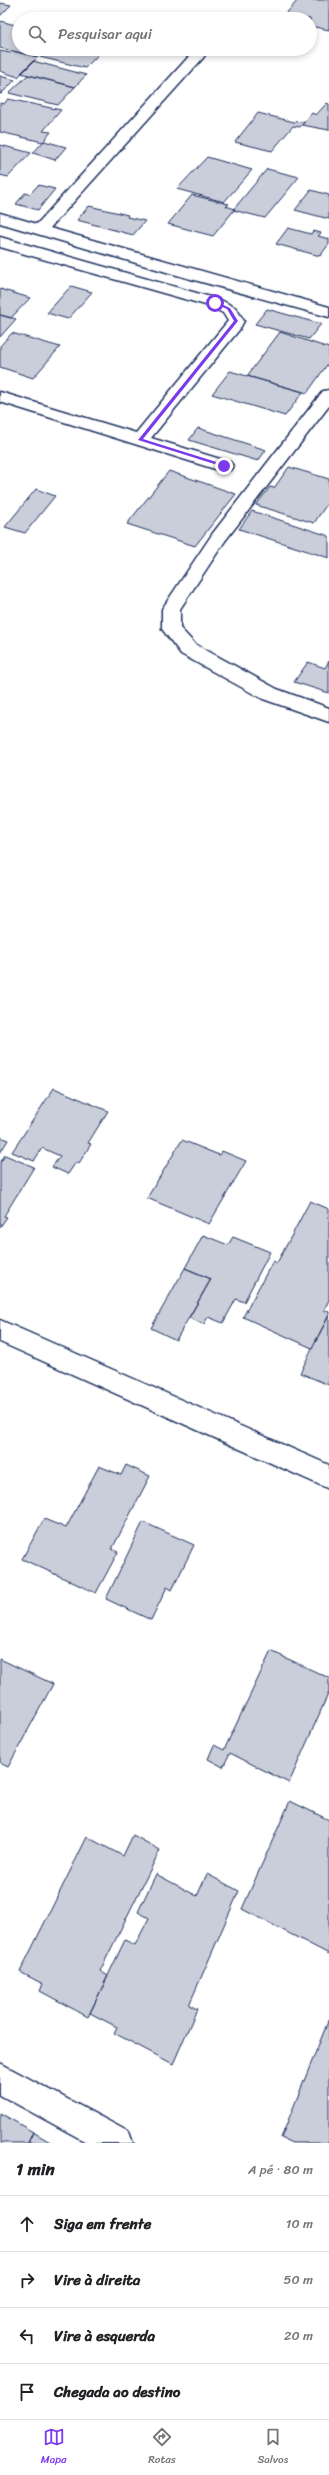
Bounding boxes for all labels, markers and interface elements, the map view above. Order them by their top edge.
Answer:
search box [12,12,317,56]
text: Pesquisar aqui [58,21,152,47]
icon: search [26,23,48,45]
route start [206,294,224,312]
route end [215,457,233,475]
text: 1 min [16,2154,55,2184]
text: A pé · 80 m [248,2158,313,2181]
text: Siga em frente [54,2211,151,2237]
text: 10 m [286,2212,313,2235]
icon: ahead [16,2213,38,2235]
text: Vire à direita [54,2267,140,2293]
text: 50 m [283,2268,313,2291]
icon: right [16,2269,38,2291]
text: Vire à esquerda [54,2323,155,2349]
text: 20 m [284,2324,313,2347]
icon: left [16,2325,38,2347]
text: Chegada ao destino [54,2379,180,2405]
icon: arrive [16,2381,38,2403]
tab: Mapa [41,2426,67,2469]
tab: Rotas [148,2426,176,2469]
tab: Salvos [257,2426,288,2469]

